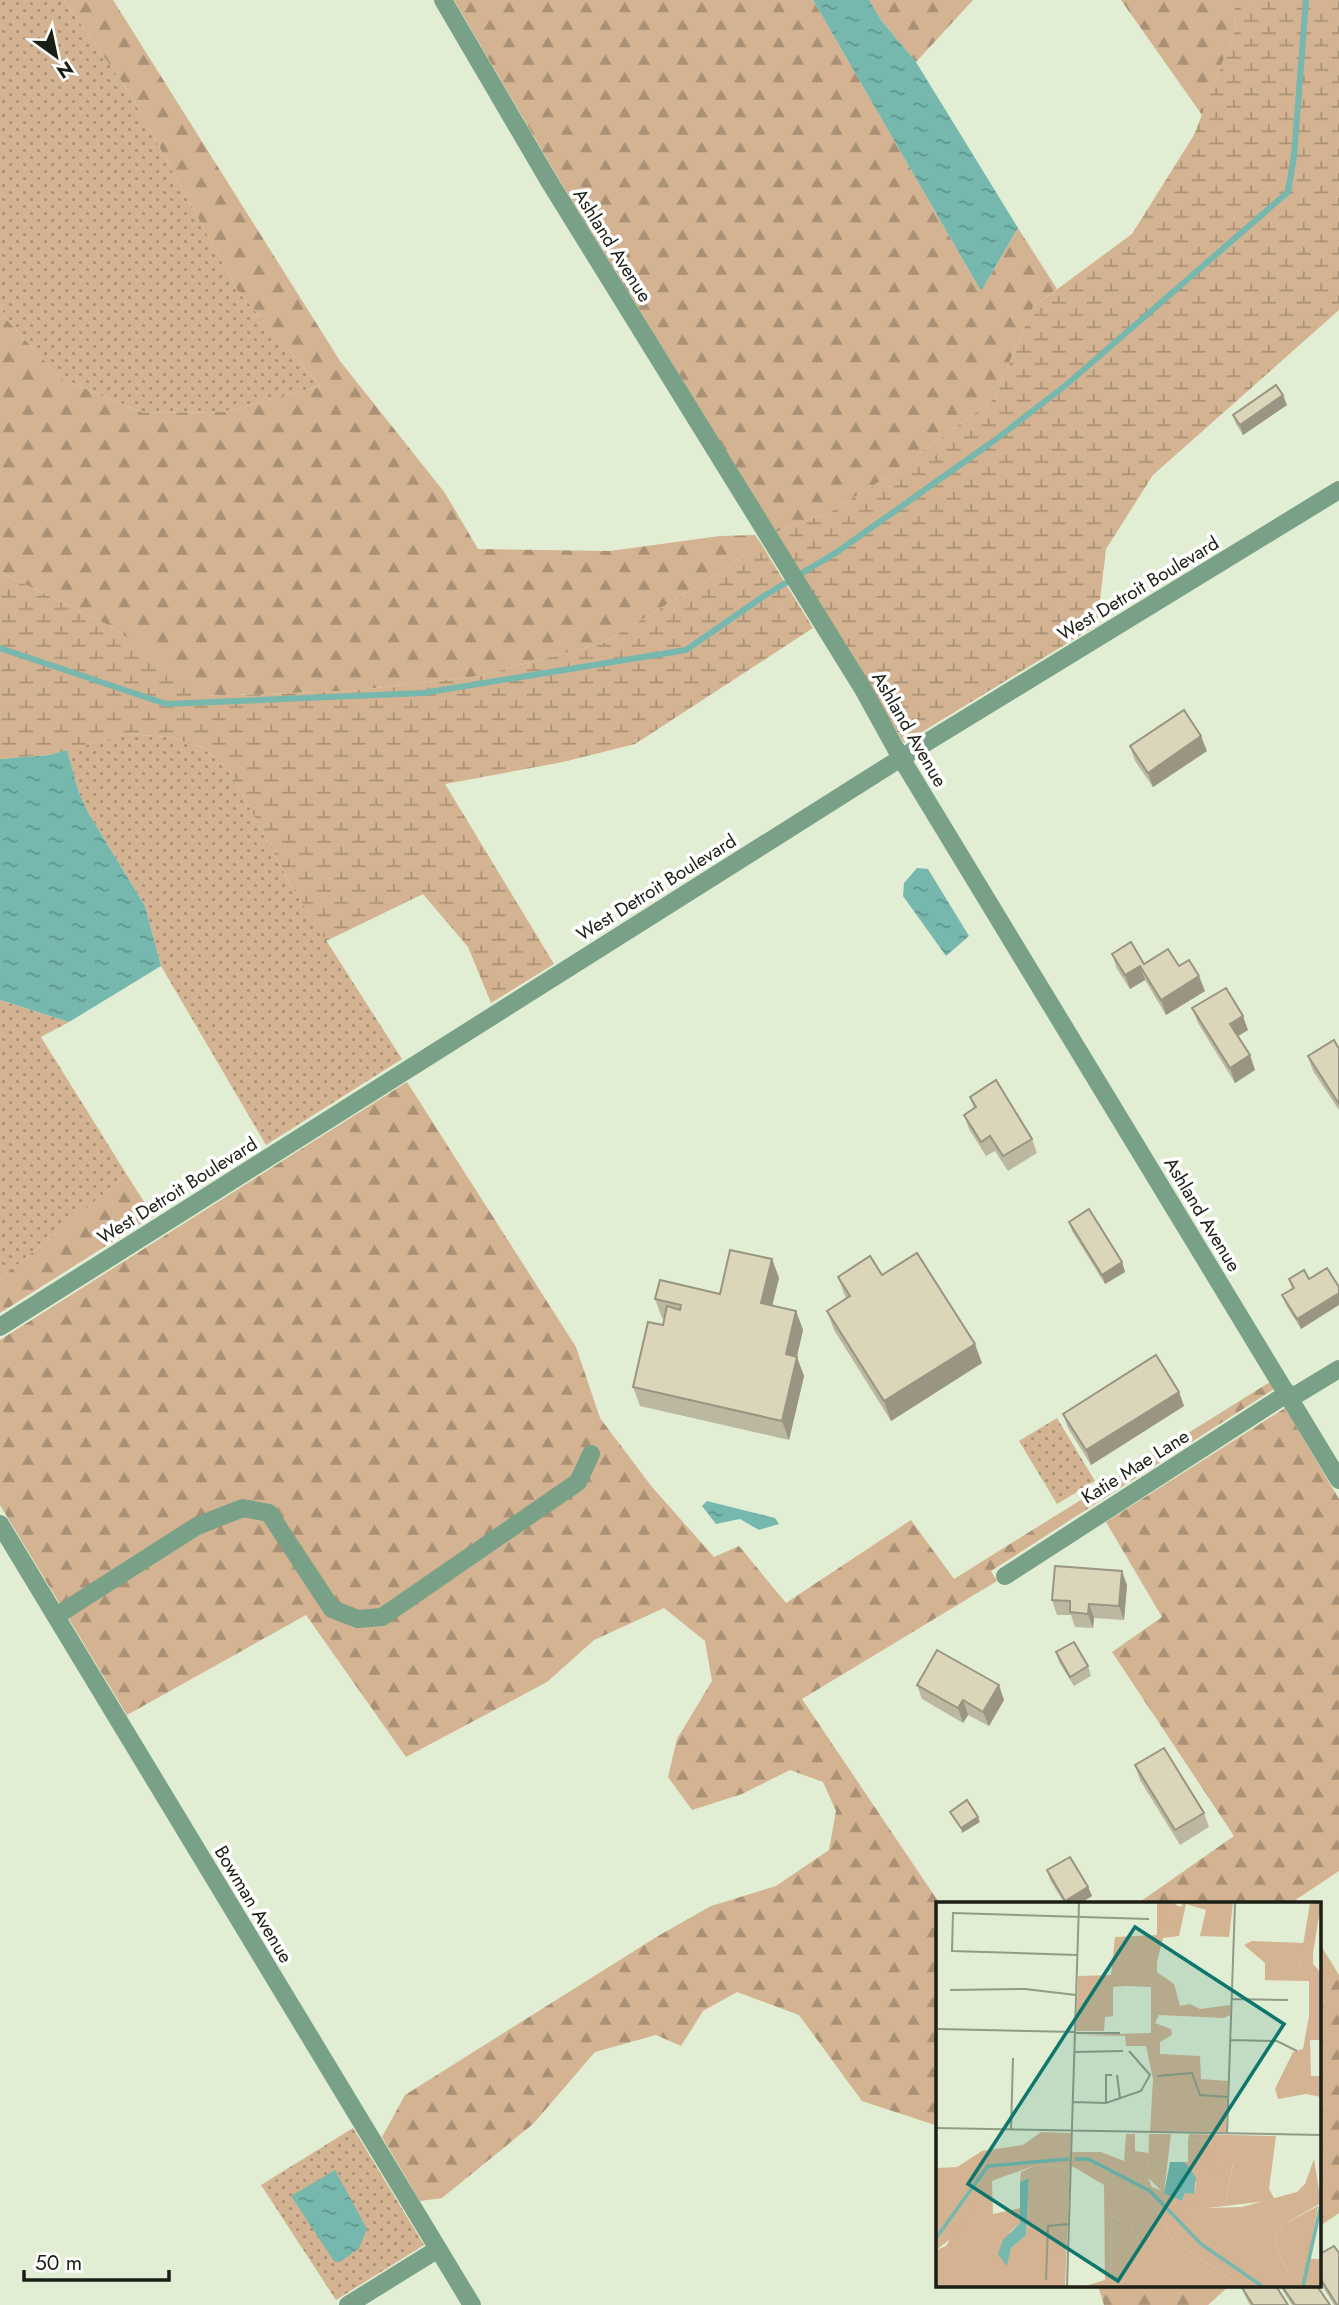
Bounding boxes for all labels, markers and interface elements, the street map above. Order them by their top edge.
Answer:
north arrow [21,21,91,91]
text: N [51,54,79,85]
street label: Ashland Avenue [567,183,658,307]
street label: West Detroit Boulevard [1053,530,1224,647]
street label: Ashland Avenue [866,666,954,792]
street label: West Detroit Boulevard [571,827,741,948]
street label: West Detroit Boulevard [92,1130,262,1251]
street label: Ashland Avenue [1158,1152,1248,1277]
street label: Katie Mae Lane [1076,1422,1194,1510]
street label: Bowman Avenue [208,1841,299,1968]
inset map [936,1902,1322,2288]
scale bar [24,2238,170,2282]
text: 50 m [35,2248,82,2278]

